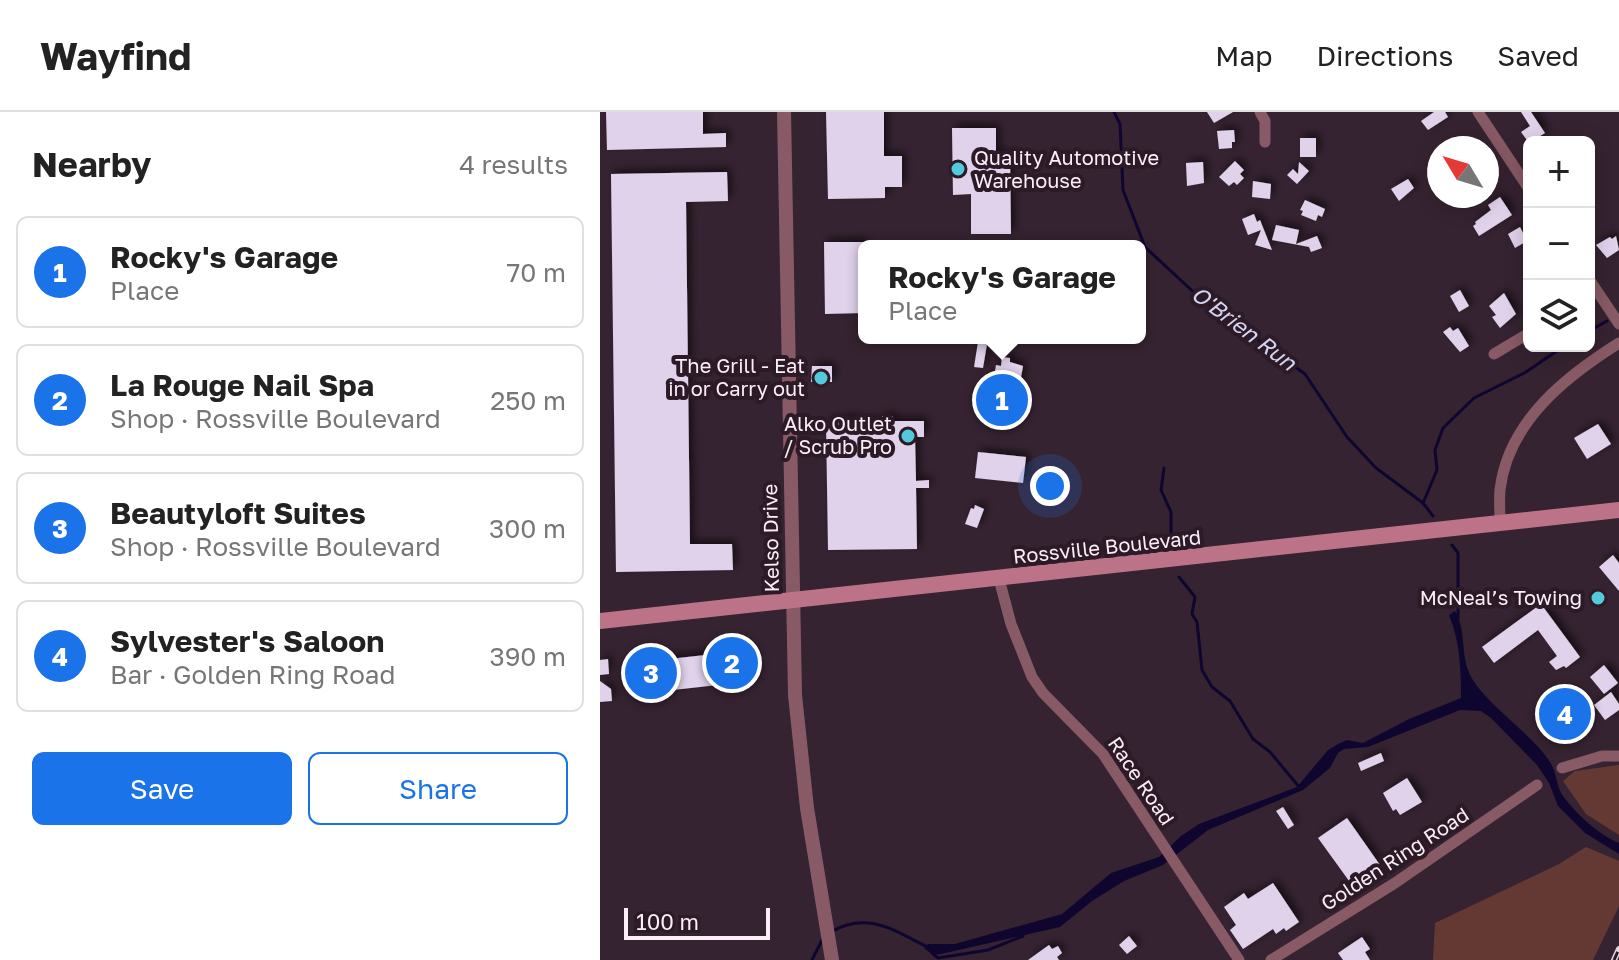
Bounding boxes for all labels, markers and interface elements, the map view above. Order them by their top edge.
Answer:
text: Wayfind [40,33,191,78]
text: Map [1215,39,1272,72]
text: Directions [1316,39,1453,72]
text: Saved [1497,39,1579,72]
north arrow [1427,136,1499,208]
map controls [1523,136,1595,352]
button: + [1523,136,1595,208]
text: Nearby [32,144,152,184]
place label: Quality Automotive Warehouse [974,145,1159,192]
text: 4 results [459,149,568,180]
marker: Quality Automotive Warehouse [949,160,967,178]
button: − [1523,208,1595,280]
text: Rocky's Garage [110,239,338,275]
popup [858,240,1146,344]
text: 1 [53,257,67,288]
text: 70 m [507,257,566,288]
text: Rocky's Garage [888,259,1116,295]
text: Place [110,275,179,306]
water label: O'Brien Run [1187,280,1303,376]
button: layers [1523,280,1595,352]
text: Place [888,295,957,326]
place label: The Grill - Eat in or Carry out [668,353,805,400]
text: La Rouge Nail Spa [110,367,374,403]
marker: The Grill - Eat in or Carry out [812,369,830,387]
pin: 1 [976,370,1028,430]
text: 2 [52,385,68,416]
text: 250 m [490,385,566,416]
text: Shop · Rossville Boulevard [110,403,441,434]
place label: Alko Outlet / Scrub Pro [784,411,892,458]
marker: Alko Outlet / Scrub Pro [899,427,917,445]
your location [1030,466,1070,506]
street label: Kelso Drive [757,484,783,592]
text: Beautyloft Suites [110,495,366,531]
text: 3 [52,513,68,544]
text: 300 m [489,513,566,544]
street label: Rossville Boulevard [1012,524,1202,568]
text: Shop · Rossville Boulevard [110,531,441,562]
place label: McNeal’s Towing [1420,585,1582,609]
marker: McNeal’s Towing [1589,589,1607,607]
text: Sylvester's Saloon [110,623,384,659]
pin: 2 [706,633,758,693]
text: 4 [52,641,68,672]
text: 390 m [489,641,566,672]
pin: 3 [625,643,677,703]
text: Bar · Golden Ring Road [110,659,395,690]
pin: 4 [1539,684,1591,744]
street label: Race Road [1104,732,1180,829]
button: Save [32,752,292,825]
button: Share [308,752,568,825]
street label: Golden Ring Road [1316,802,1473,915]
scale bar [624,904,770,940]
text: 100 m [636,908,699,935]

